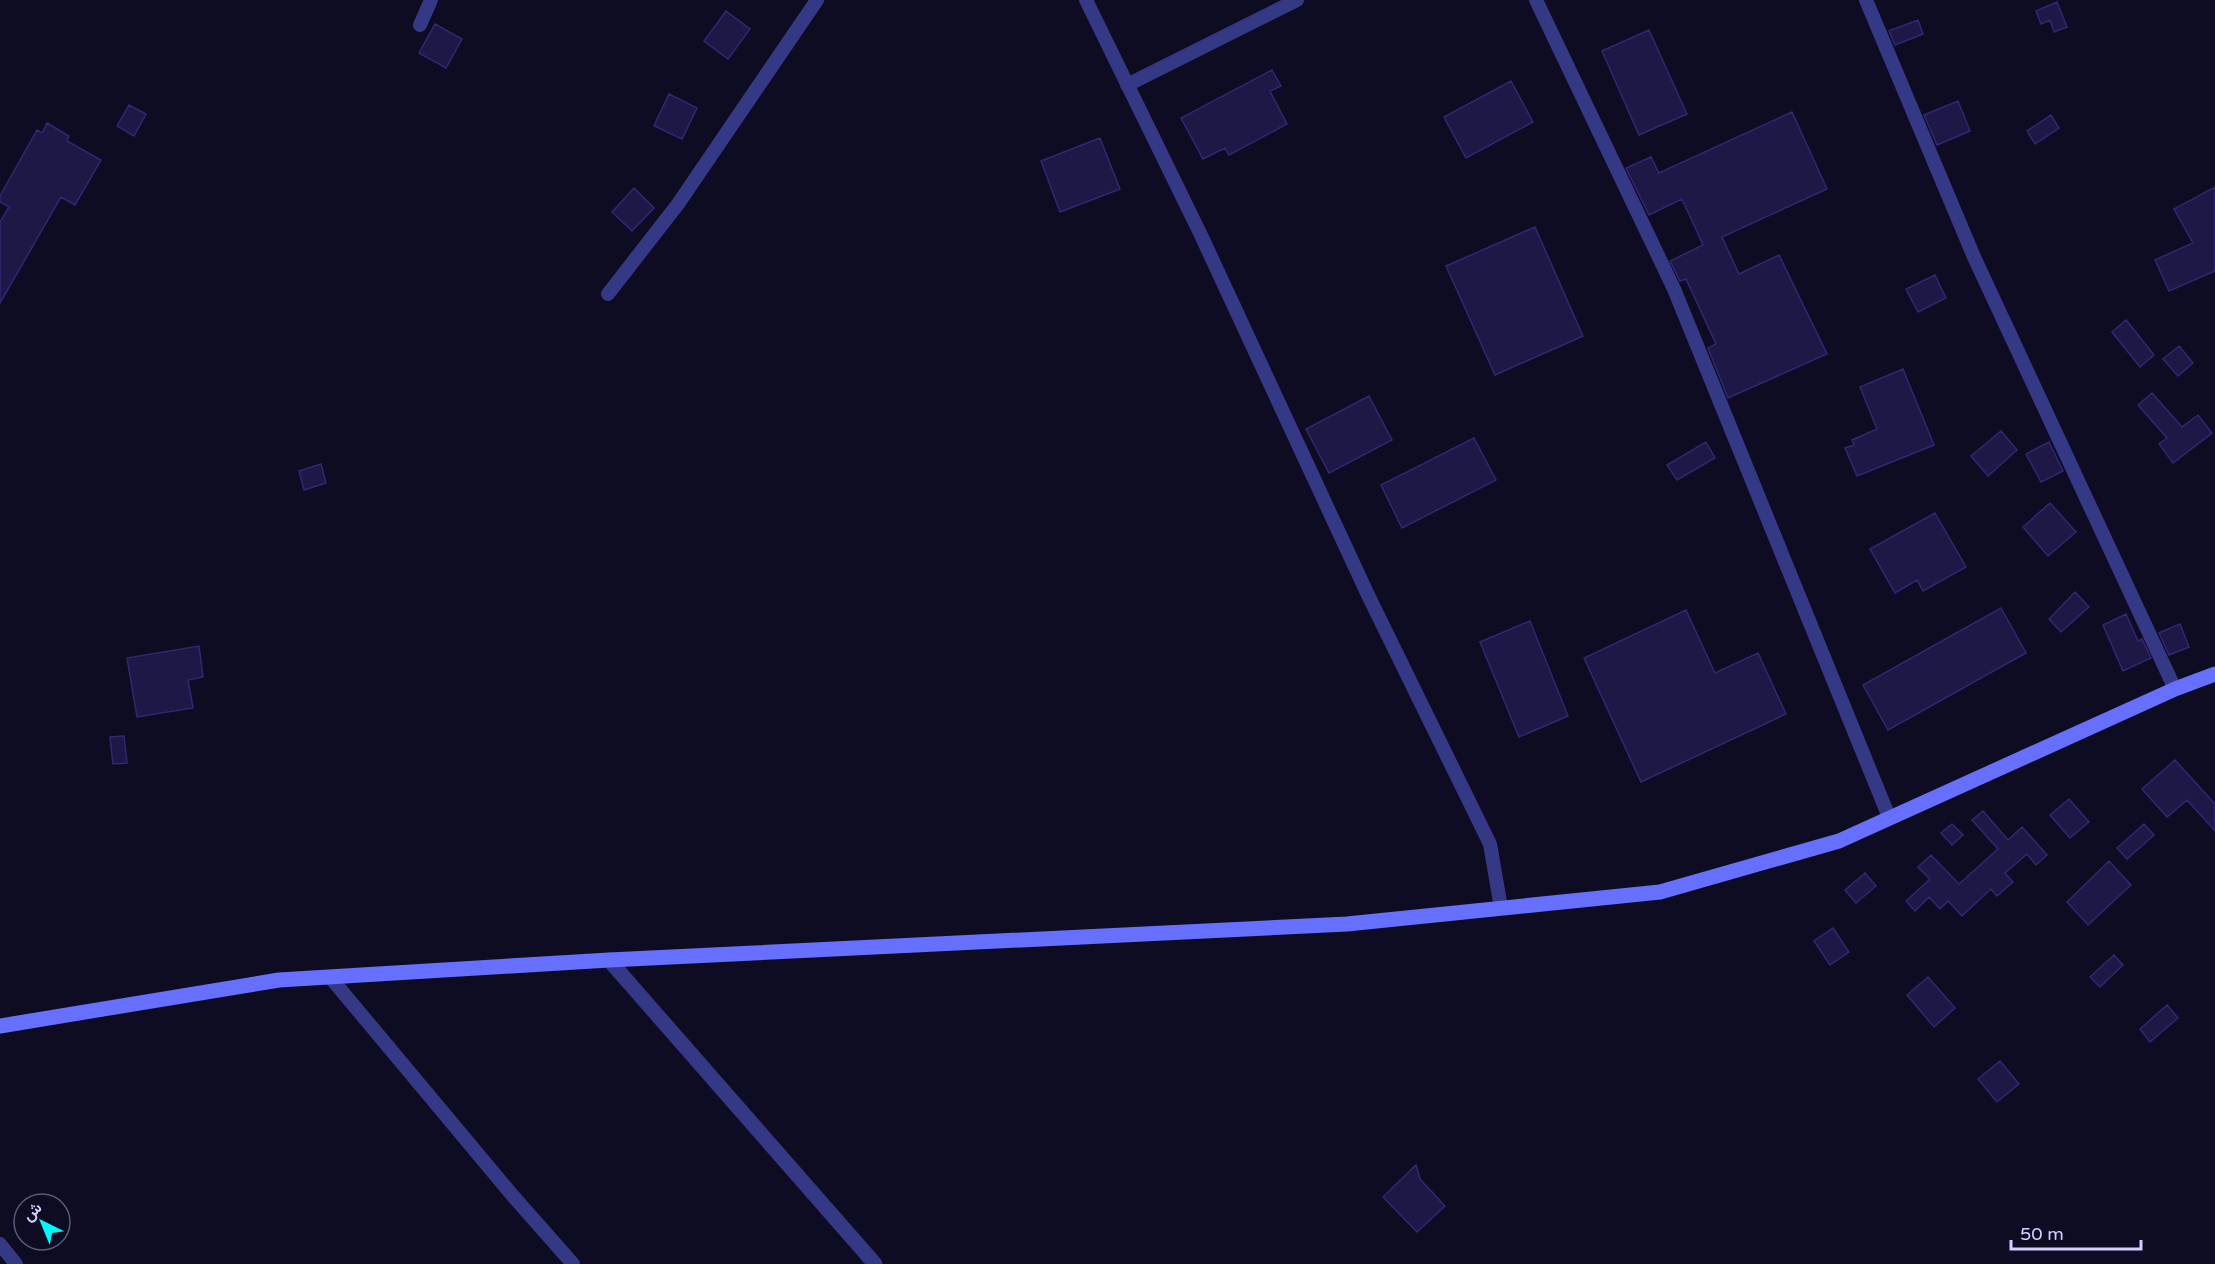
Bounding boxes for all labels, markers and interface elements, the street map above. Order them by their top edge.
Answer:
north arrow [12,1192,72,1252]
text: ش [19,1198,46,1226]
scale bar [2011,1213,2142,1251]
text: 50 m [2020,1223,2064,1245]

